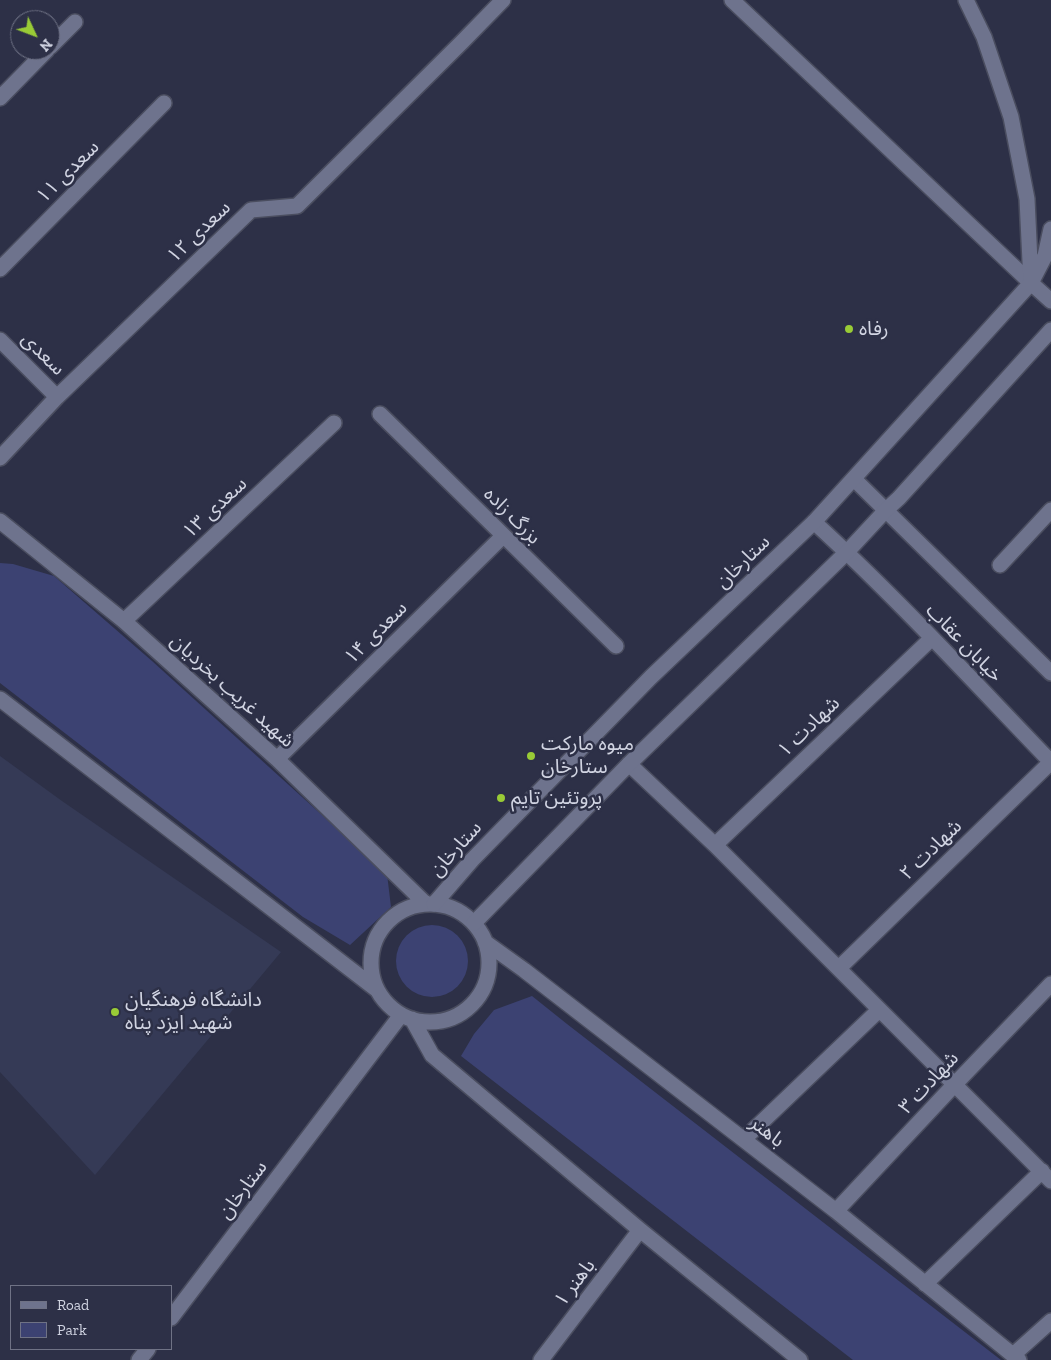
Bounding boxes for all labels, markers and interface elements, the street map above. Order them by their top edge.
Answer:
north arrow [10,10,60,60]
text: N [36,35,55,55]
street label: سعدی ۱۱ [31,135,105,209]
street label: سعدی ۱۲ [162,196,236,268]
place label: رفاه [859,317,889,341]
marker: رفاه [843,323,855,335]
street label: سعدی [16,327,70,381]
street label: سعدی ۱۳ [178,472,252,544]
street label: بزرگ زاده [478,482,546,550]
street label: ستارخان [711,530,775,594]
street label: سعدی ۱۴ [339,596,413,670]
street label: خیابان عقاب [921,599,1007,687]
street label: شهید غریب بخردیان [165,629,299,753]
street label: شهادت ۱ [773,692,845,762]
place label: میوه مارکت ستارخان [541,732,634,779]
marker: میوه مارکت ستارخان [525,750,537,762]
place label: پروتئین تایم [511,786,602,810]
marker: پروتئین تایم [495,792,507,804]
street label: شهادت ۲ [895,815,967,885]
street label: ستارخان [425,816,487,882]
place label: دانشگاه فرهنگیان شهید ایزد پناه [125,988,262,1035]
marker: دانشگاه فرهنگیان شهید ایزد پناه [109,1006,121,1018]
street label: شهادت ۳ [894,1047,964,1119]
street label: باهنر [745,1111,789,1153]
street label: ستارخان [213,1156,273,1224]
street label: باهنر ۱ [549,1254,601,1312]
legend [10,1285,172,1350]
text: Road [57,1296,89,1314]
text: Park [57,1321,87,1339]

